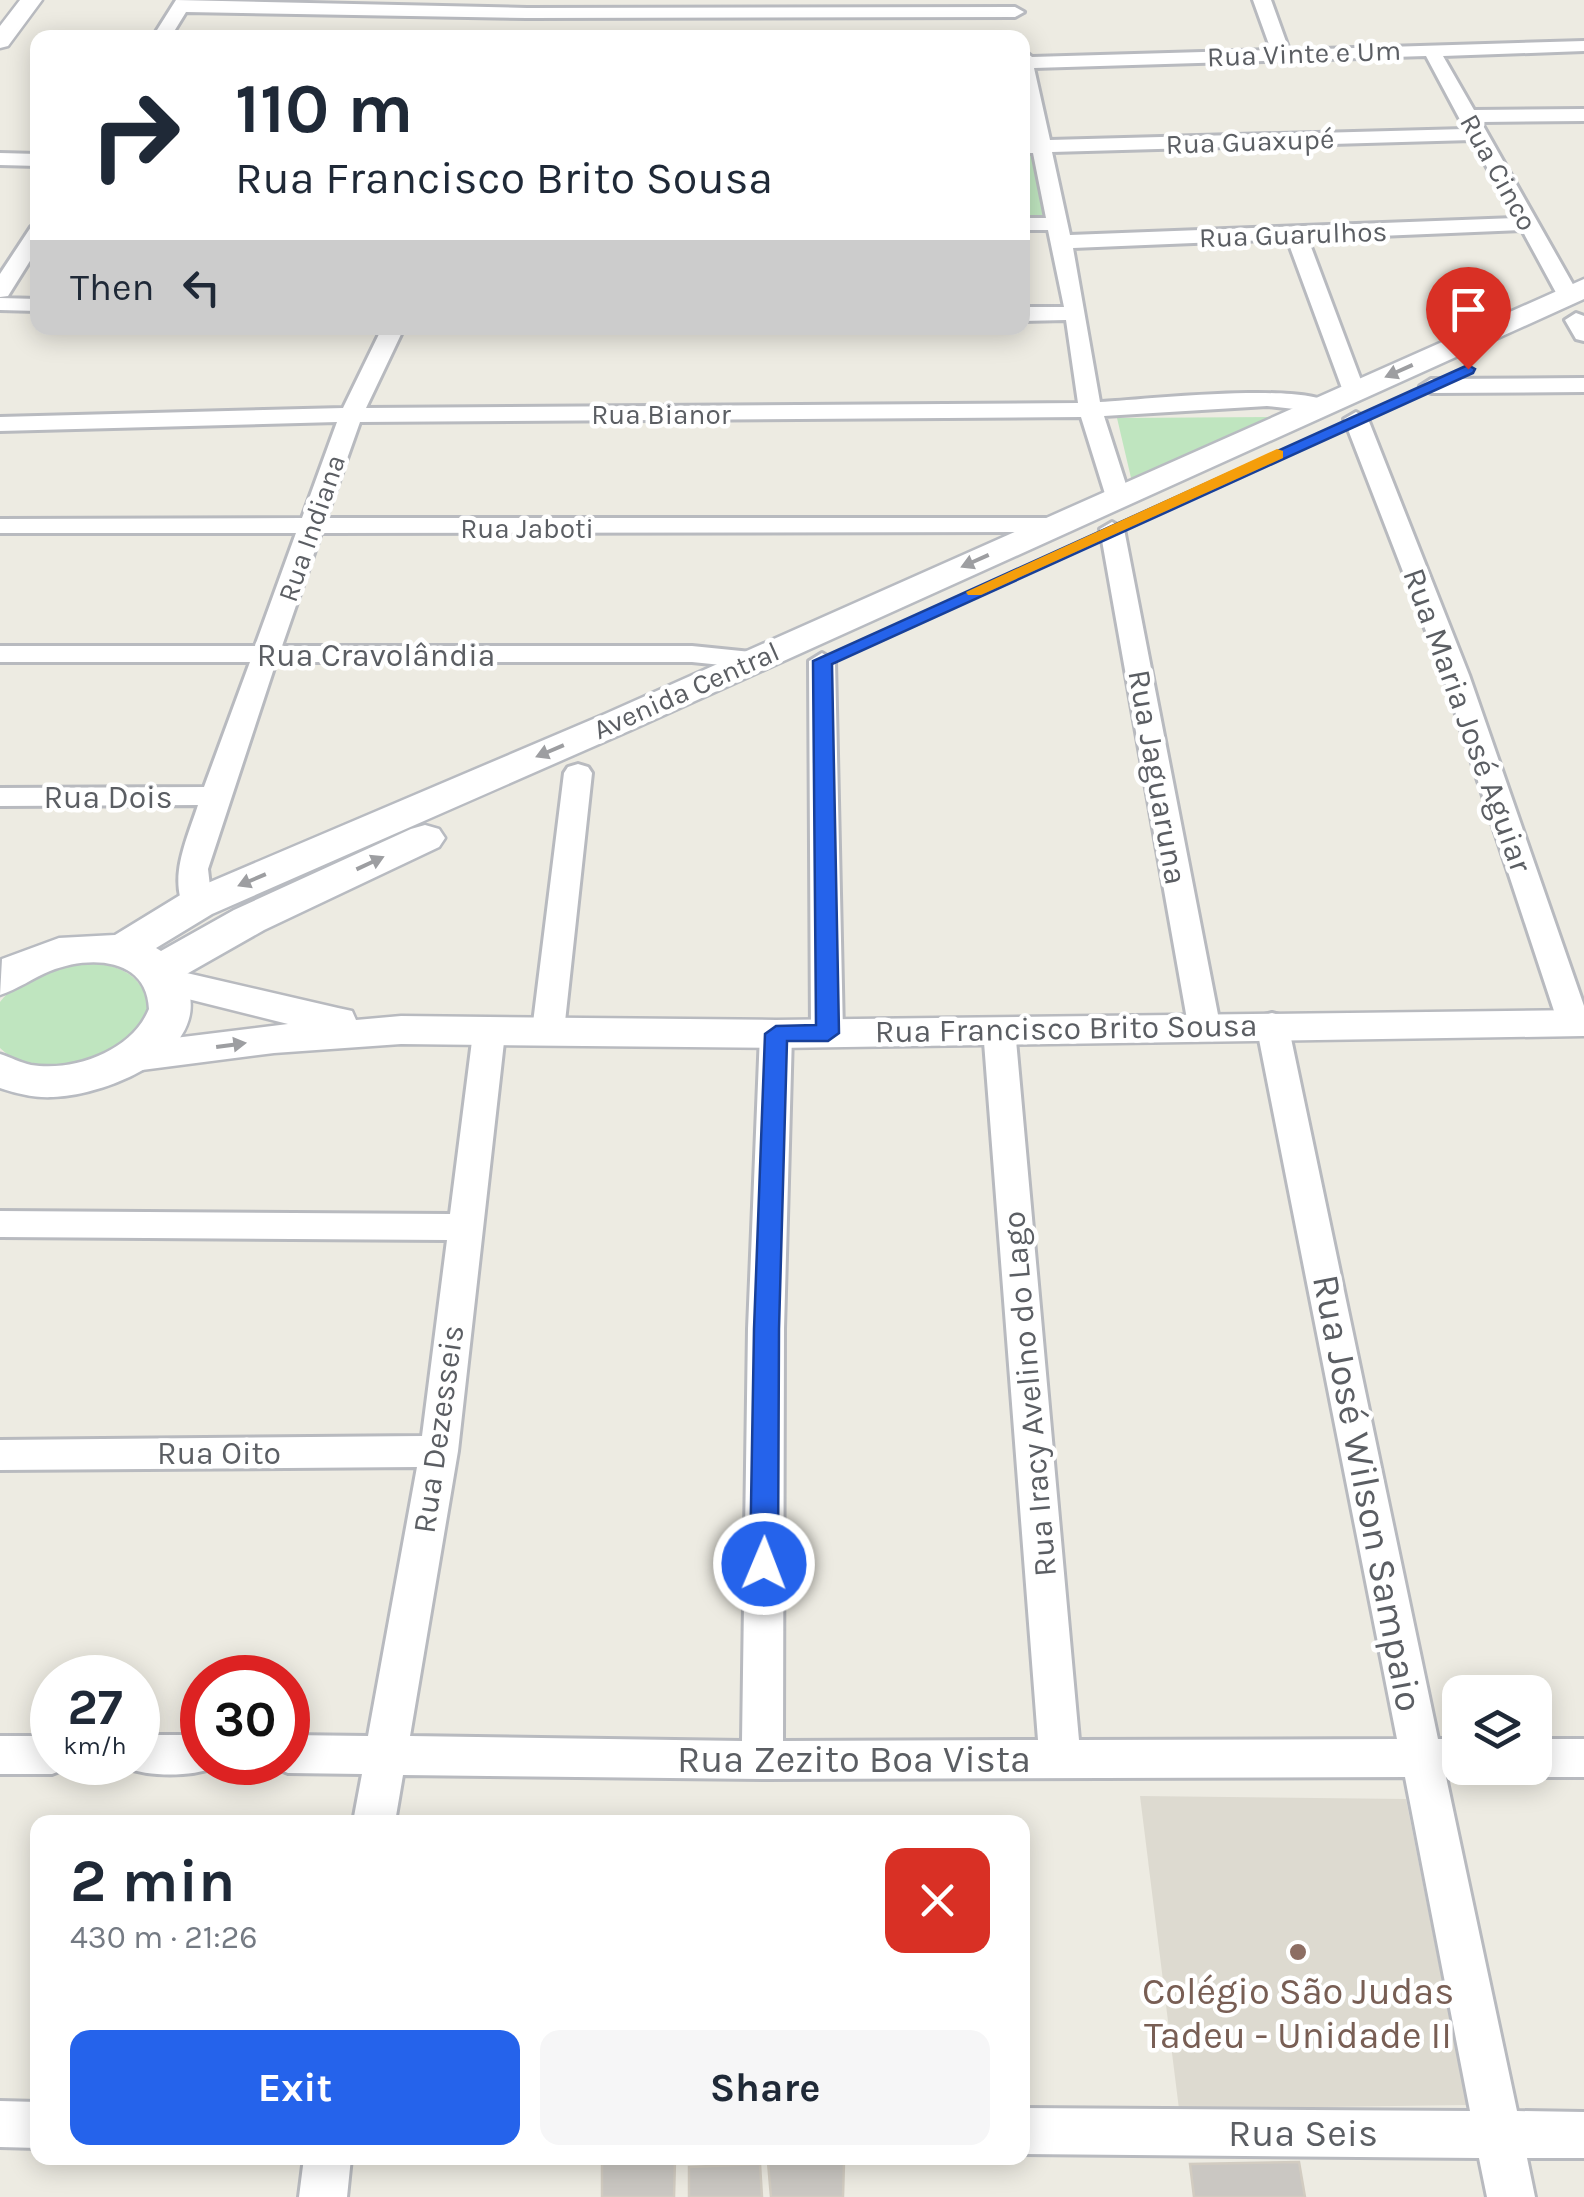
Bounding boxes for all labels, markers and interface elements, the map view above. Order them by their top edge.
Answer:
street label: Rua Vinte e Um [1206,34,1402,73]
text: 110 m [235,68,413,150]
icon: right [70,70,200,200]
street label: Rua Cinco [1453,108,1544,236]
street label: Rua Guaxupé [1165,122,1335,161]
text: Rua Francisco Brito Sousa [235,152,773,204]
street label: Rua Guarulhos [1198,215,1388,254]
icon: left [174,260,229,315]
text: Then [70,265,154,310]
pin [1426,267,1511,370]
icon: arrive [1441,282,1496,337]
one-way arrow [1384,363,1414,379]
street label: Rua Bianor [591,398,732,431]
street label: Rua Indiana [271,450,352,606]
street label: Rua Jaboti [460,512,594,545]
one-way arrow [960,553,990,569]
street label: Rua Maria José Aguiar [1395,563,1540,878]
street label: Avenida Central [588,635,784,746]
street label: Rua Cravolândia [257,637,495,674]
street label: Rua Jaguaruna [1120,667,1195,887]
one-way arrow [535,743,565,759]
street label: Rua Dois [43,779,173,816]
one-way arrow [356,855,385,872]
one-way arrow [237,872,267,888]
street label: Rua Francisco Brito Sousa [874,1007,1258,1050]
one-way arrow [215,1037,247,1053]
street label: Rua Iracy Avelino do Lago [995,1210,1064,1578]
street label: Rua José Wilson Sampaio [1303,1271,1432,1715]
street label: Rua Dezesseis [406,1323,471,1536]
street label: Rua Oito [157,1435,281,1472]
position arrow [712,1512,816,1616]
speed limit sign: 30 [180,1655,310,1785]
map controls [1442,1675,1552,1785]
button: layers [1442,1675,1552,1785]
text: 27 [67,1678,123,1737]
text: km/h [63,1731,127,1760]
street label: Rua Zezito Boa Vista [677,1737,1031,1782]
text: 2 min [70,1846,235,1916]
button: close [885,1848,990,1953]
text: 430 m · 21:26 [70,1919,258,1956]
marker: Colégio São Judas Tadeu - Unidade II [1287,1941,1309,1963]
place label: Colégio São Judas Tadeu - Unidade II [1142,1969,1454,2058]
button: Exit [70,2030,520,2145]
button: Share [540,2030,990,2145]
street label: Rua Seis [1228,2111,1378,2156]

